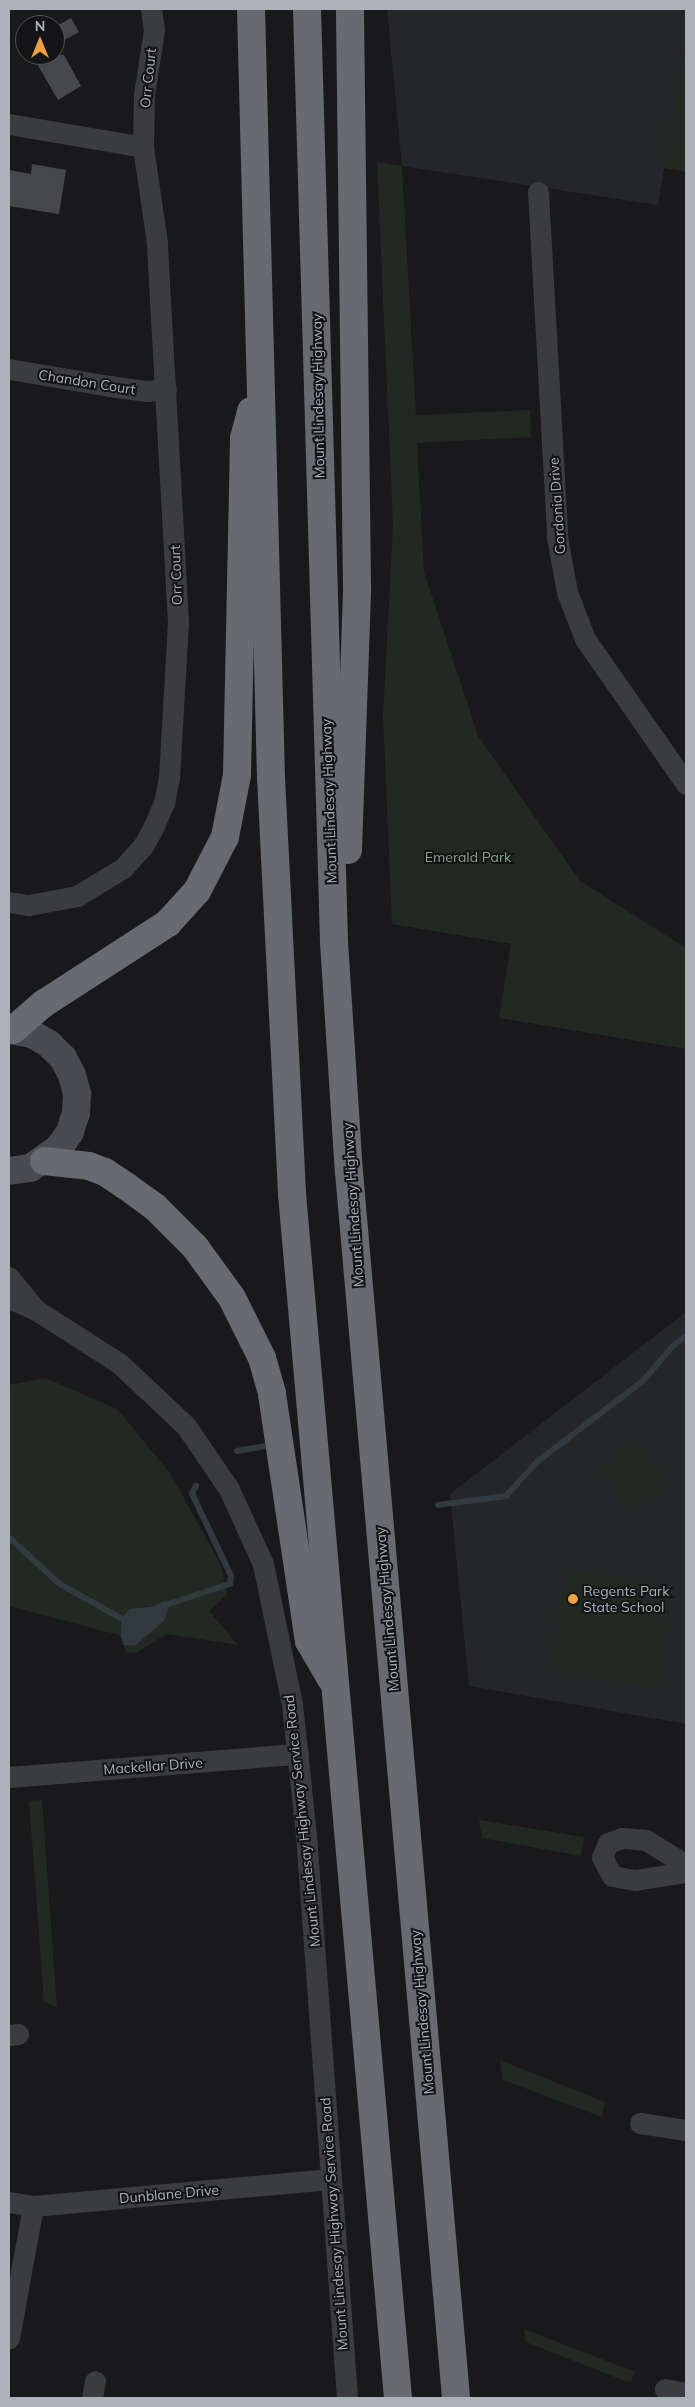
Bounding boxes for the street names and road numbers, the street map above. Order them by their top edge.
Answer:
street label: Orr Court [137,47,159,109]
street label: Mount Lindesay Highway [308,313,328,479]
street label: Chandon Court [37,366,137,398]
street label: Gordonia Drive [545,457,569,555]
street label: Orr Court [167,545,185,605]
street label: Mount Lindesay Highway [318,718,340,884]
street label: Mount Lindesay Highway [339,1122,367,1288]
street label: Mount Lindesay Highway [371,1526,403,1692]
street label: Mount Lindesay Highway Service Road [280,1694,324,1948]
street label: Mackellar Drive [103,1754,203,1778]
street label: Mount Lindesay Highway [406,1929,438,2095]
street label: Mount Lindesay Highway Service Road [317,2097,351,2351]
street label: Dunblane Drive [118,2181,220,2207]

